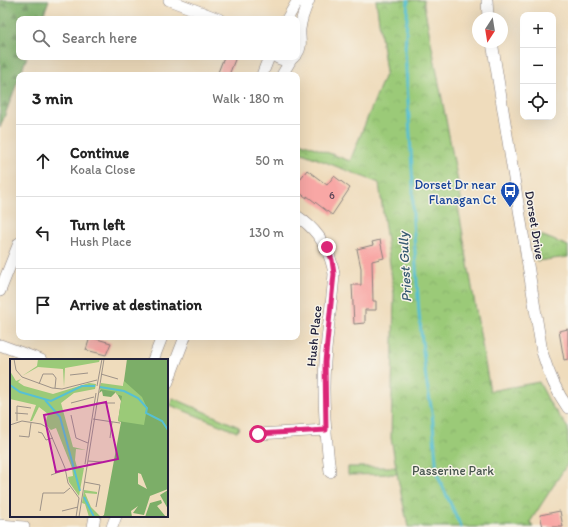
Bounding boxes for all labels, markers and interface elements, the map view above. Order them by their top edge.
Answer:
north arrow [472,12,508,48]
map controls [520,12,556,120]
button: + [520,12,556,48]
search box [16,16,300,60]
icon: search [30,27,52,49]
text: Search here [62,29,137,47]
button: − [520,48,556,84]
button: locate [520,84,556,120]
text: 3 min [32,88,73,108]
text: Walk · 180 m [212,91,284,106]
text: Continue [70,144,129,162]
icon: ahead [32,150,54,172]
text: 50 m [255,153,284,168]
text: Koala Close [70,162,135,177]
place label: Dorset Dr near Flanagan Ct [414,177,497,207]
bus stop icon: Dorset Dr near Flanagan Ct [499,180,521,208]
house number: 6 [329,189,335,202]
street label: Dorset Drive [522,190,548,260]
text: Turn left [70,216,125,234]
icon: left [32,222,54,244]
text: 130 m [249,225,284,240]
water label: Priest Gully [395,230,415,303]
text: Hush Place [70,234,131,249]
route end [318,238,336,256]
icon: arrive [32,294,54,316]
text: Arrive at destination [70,296,202,314]
street label: Hush Place [303,305,325,367]
inset map [10,359,168,517]
route start [249,425,267,443]
park label: Passerine Park [412,463,494,478]

